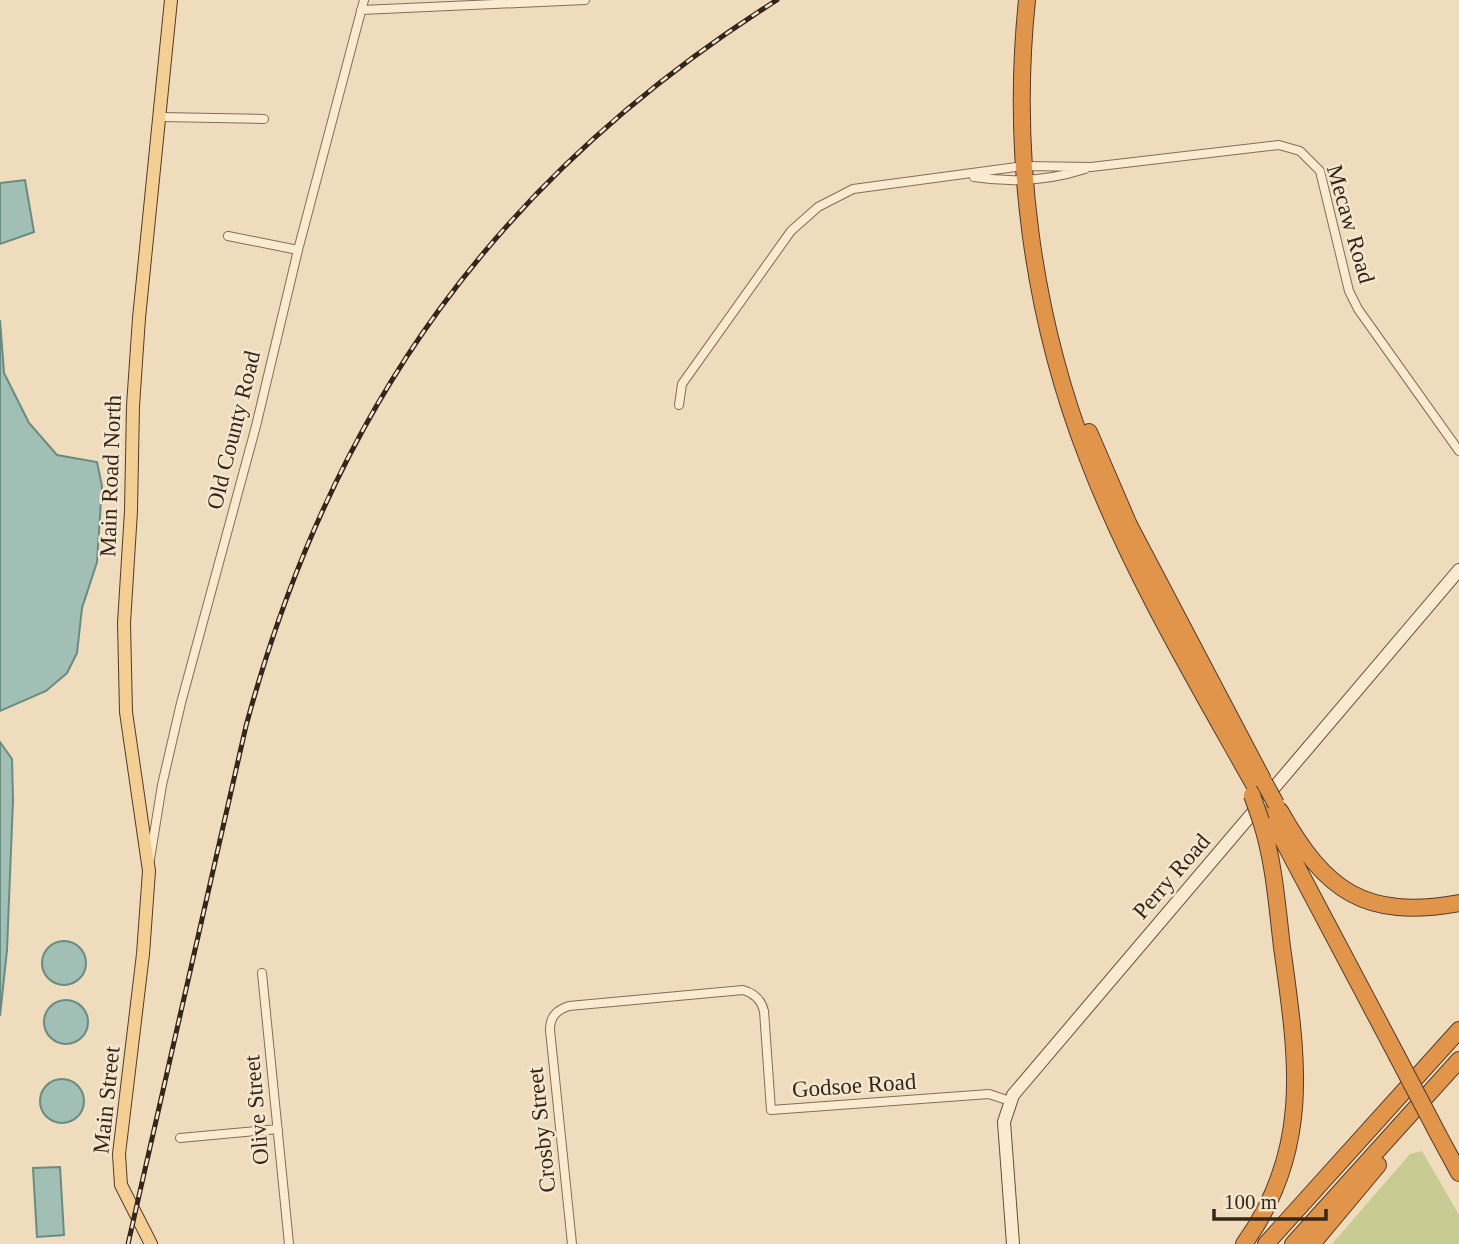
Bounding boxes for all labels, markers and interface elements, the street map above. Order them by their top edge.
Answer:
street label: Mecaw Road [1322,162,1379,287]
street label: Old County Road [202,348,265,512]
street label: Main Road North [95,394,126,558]
street label: Perry Road [1128,828,1215,924]
street label: Main Street [88,1044,125,1155]
street label: Olive Street [239,1053,274,1166]
street label: Crosby Street [522,1065,561,1194]
street label: Godsoe Road [791,1069,918,1102]
scale bar [1214,1178,1326,1222]
text: 100 m [1224,1190,1277,1214]

